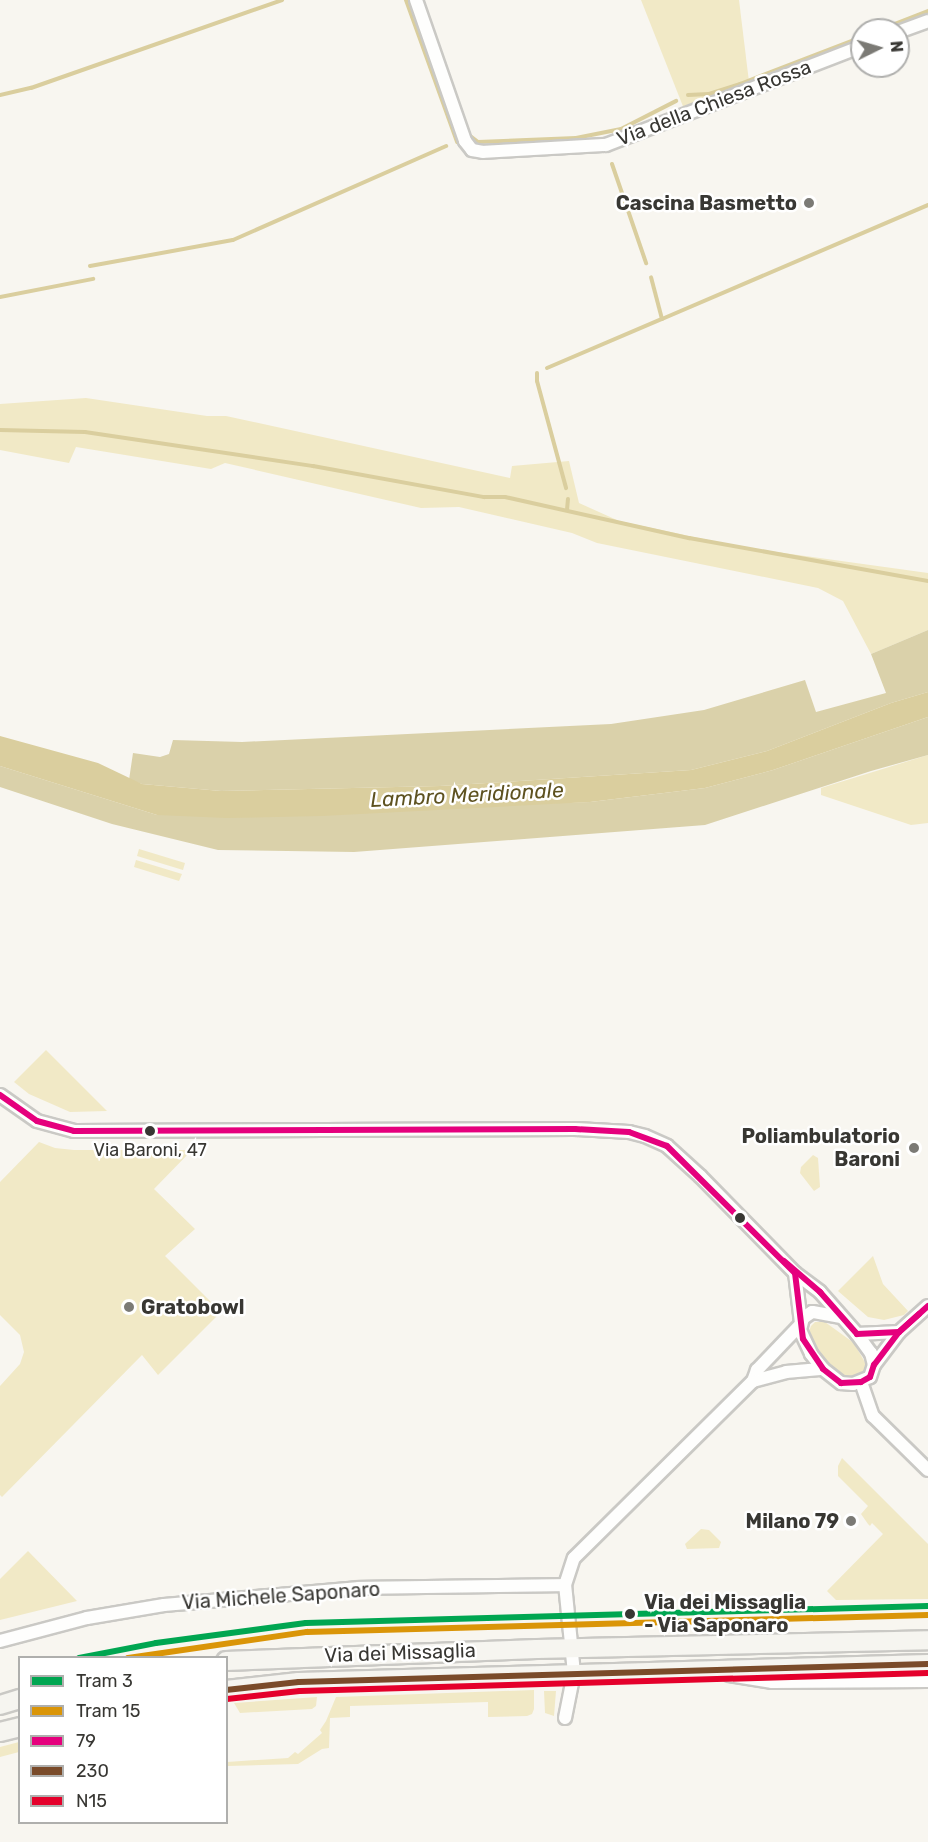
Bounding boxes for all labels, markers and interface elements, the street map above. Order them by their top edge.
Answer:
north arrow [850,18,910,78]
text: N [886,40,906,53]
street label: Via della Chiesa Rossa [613,55,815,151]
place label: Cascina Basmetto [616,191,797,215]
marker: Cascina Basmetto [802,196,816,210]
water label: Lambro Meridionale [370,777,564,813]
place label: Poliambulatorio Baroni [741,1124,900,1171]
marker: Via Baroni, 47 [144,1125,156,1137]
place label: Via Baroni, 47 [93,1139,207,1161]
marker: Poliambulatorio Baroni [905,1139,923,1157]
unlabelled marker [734,1212,746,1224]
place label: Gratobowl [141,1295,245,1319]
marker: Gratobowl [122,1300,136,1314]
place label: Milano 79 [746,1509,839,1533]
marker: Milano 79 [844,1514,858,1528]
street label: Via Michele Saponaro [181,1577,381,1615]
place label: Via dei Missaglia - Via Saponaro [644,1590,806,1637]
marker: Via dei Missaglia - Via Saponaro [621,1605,639,1623]
street label: Via dei Missaglia [324,1638,476,1668]
legend [18,1656,228,1824]
text: Tram 3 [76,1670,133,1692]
text: Tram 15 [76,1700,140,1722]
text: 79 [76,1730,96,1752]
text: 230 [76,1760,109,1782]
text: N15 [76,1790,107,1812]

